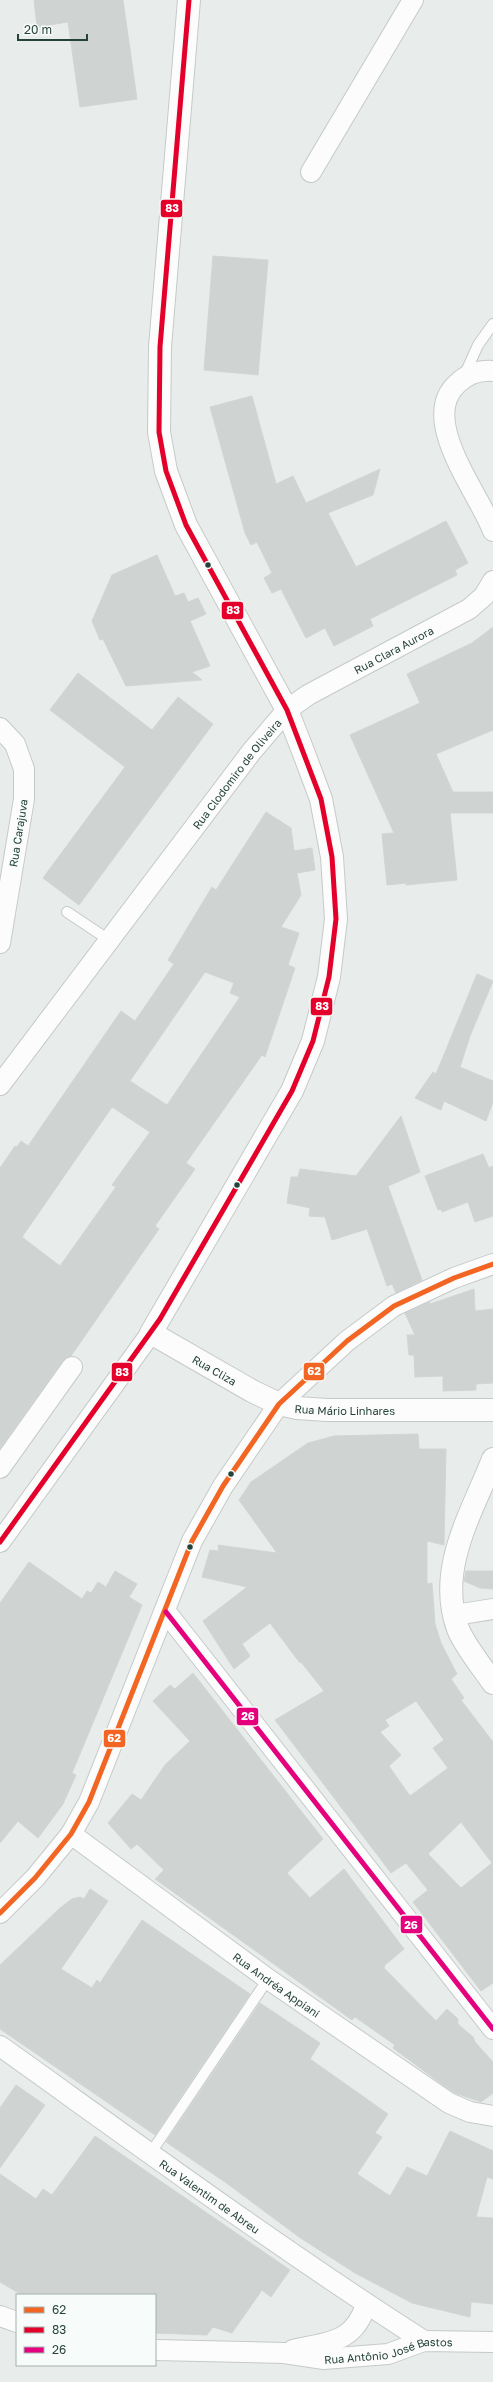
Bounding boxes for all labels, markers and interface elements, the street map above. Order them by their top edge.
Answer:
scale bar [18,16,87,42]
text: 20 m [24,22,52,37]
line badge: 83 [160,199,183,218]
text: 83 [165,201,179,214]
unlabelled marker [203,560,213,570]
line badge: 83 [221,601,244,620]
text: 83 [226,603,240,616]
street label: Rua Clara Aurora [351,623,435,676]
street label: Rua Clodomiro de Oliveira [189,716,283,831]
street label: Rua Carajuva [6,798,30,868]
line badge: 83 [310,997,333,1016]
text: 83 [315,999,329,1012]
unlabelled marker [232,1180,242,1190]
street label: Rua Cliza [191,1352,239,1387]
line badge: 83 [111,1362,133,1382]
line badge: 62 [303,1362,325,1381]
text: 62 [307,1364,321,1377]
text: 83 [115,1365,129,1378]
street label: Rua Mário Linhares [294,1401,395,1417]
unlabelled marker [226,1469,236,1479]
unlabelled marker [185,1542,195,1552]
line badge: 26 [236,1707,259,1726]
text: 26 [241,1709,255,1722]
line badge: 62 [103,1729,126,1748]
text: 62 [107,1731,121,1744]
line badge: 26 [400,1915,423,1934]
text: 26 [404,1918,418,1931]
street label: Rua Andréa Appiani [231,1949,323,2019]
street label: Rua Valentim de Abreu [157,2156,263,2236]
legend [16,2294,156,2366]
text: 62 [52,2302,66,2317]
text: 83 [52,2322,66,2337]
street label: Rua Antônio José Bastos [324,2334,453,2365]
text: 26 [52,2342,66,2357]

